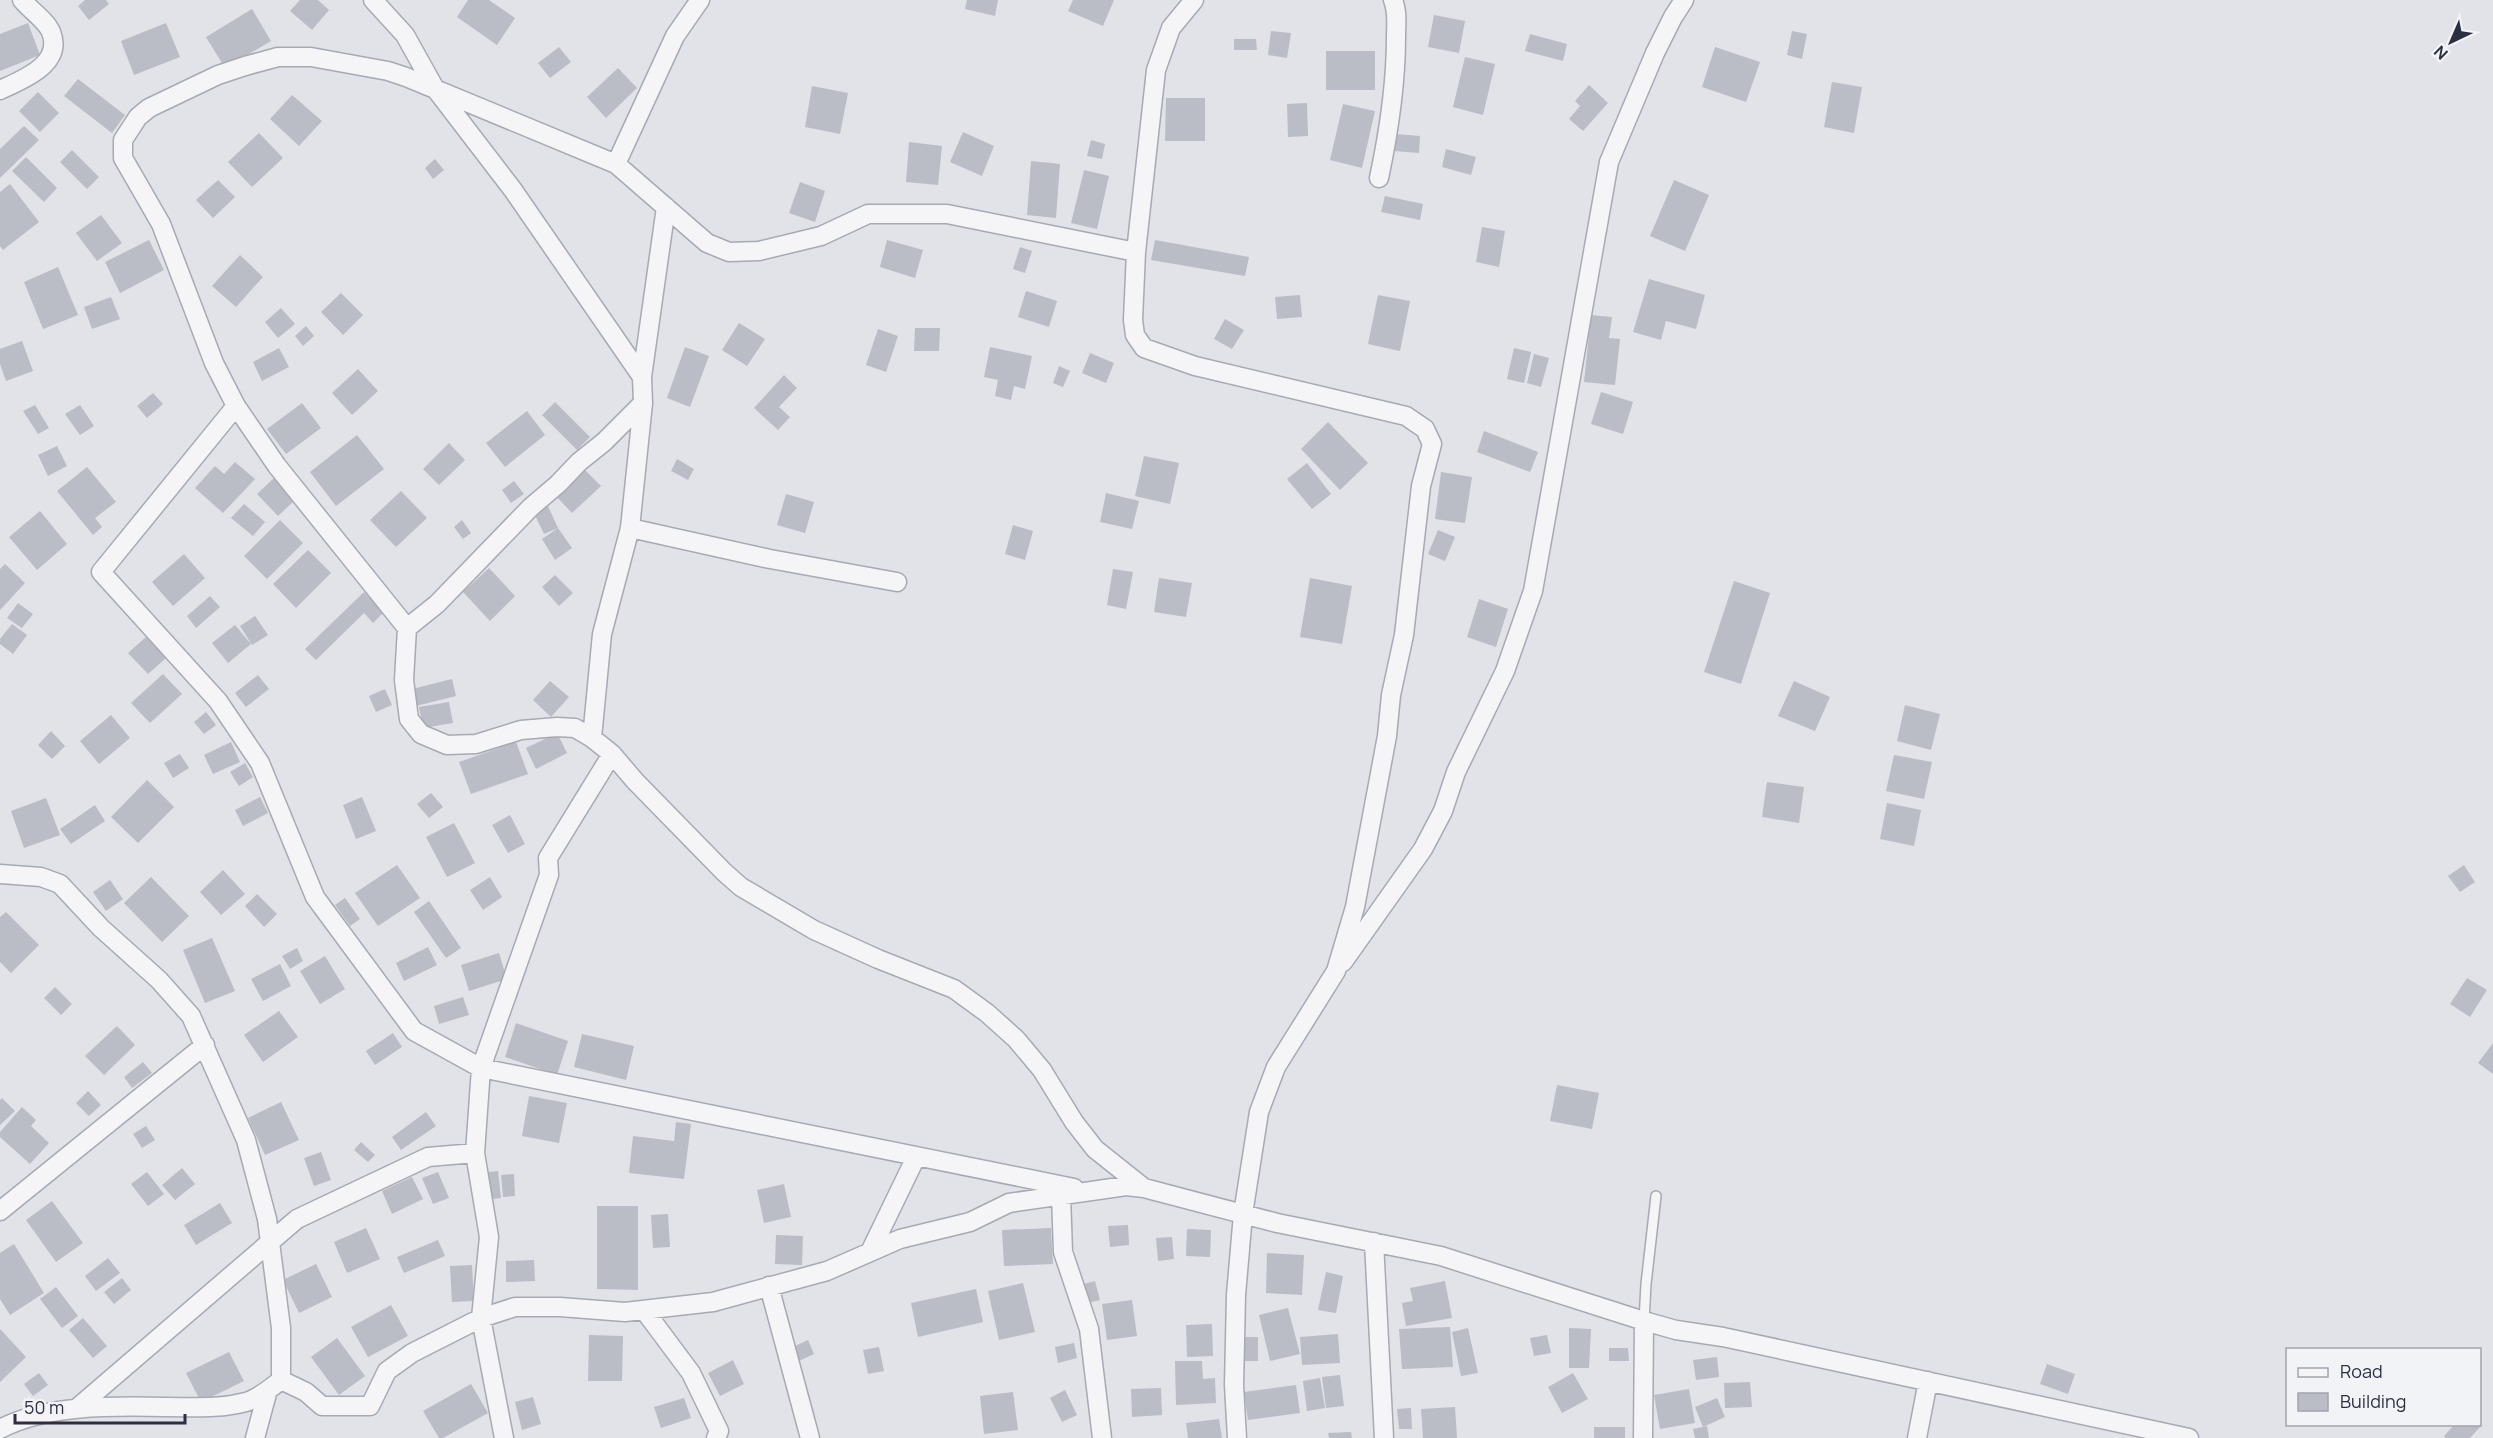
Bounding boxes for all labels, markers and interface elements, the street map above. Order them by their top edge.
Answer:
north arrow [2421,12,2481,72]
text: N [2429,41,2452,65]
legend [2286,1348,2481,1426]
text: Road [2340,1359,2383,1383]
scale bar [15,1387,184,1425]
text: Building [2340,1389,2406,1413]
text: 50 m [24,1395,64,1419]

